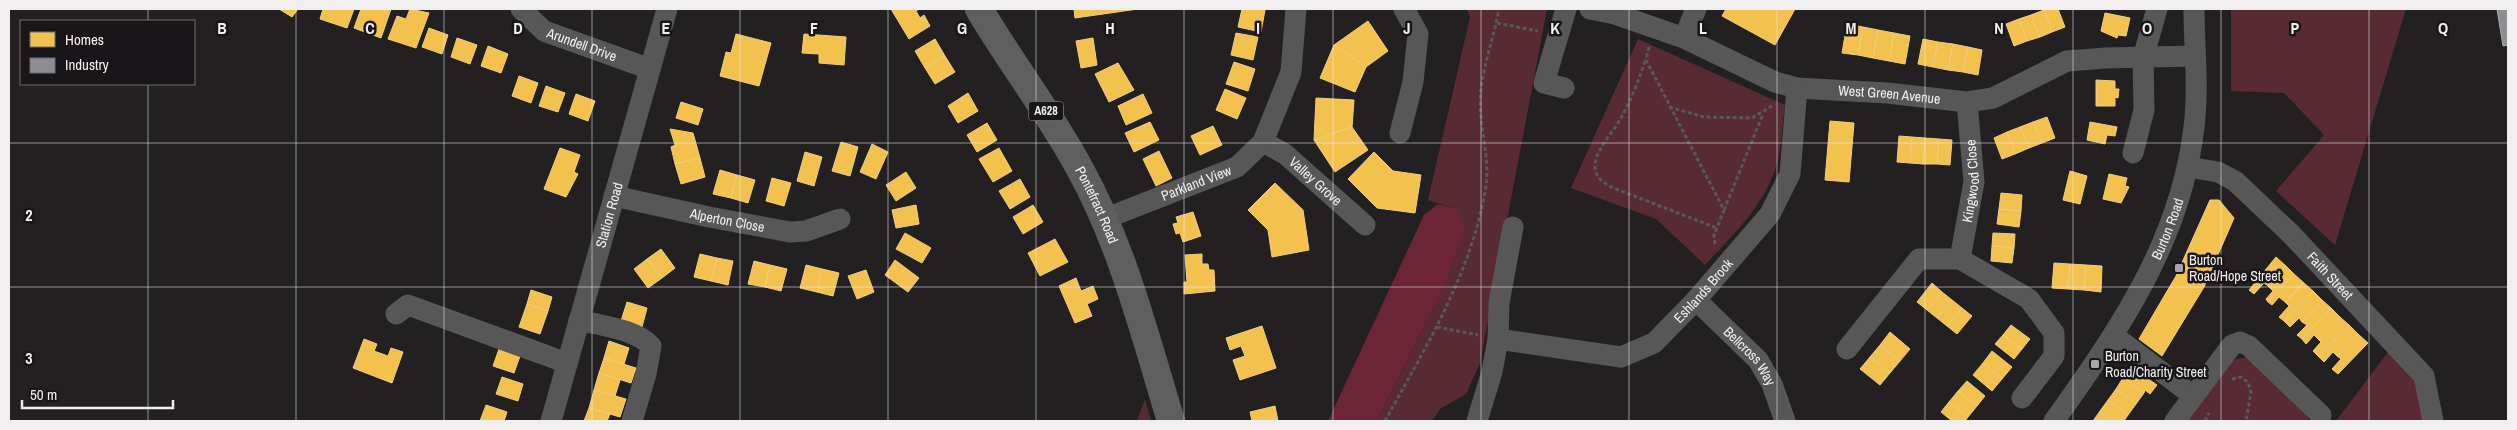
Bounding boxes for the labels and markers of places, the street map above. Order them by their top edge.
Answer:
place label: Burton Road/Hope Street [2189,251,2281,285]
marker: Burton Road/Hope Street [2173,262,2185,274]
place label: Burton Road/Charity Street [2105,347,2206,381]
marker: Burton Road/Charity Street [2089,358,2101,370]

